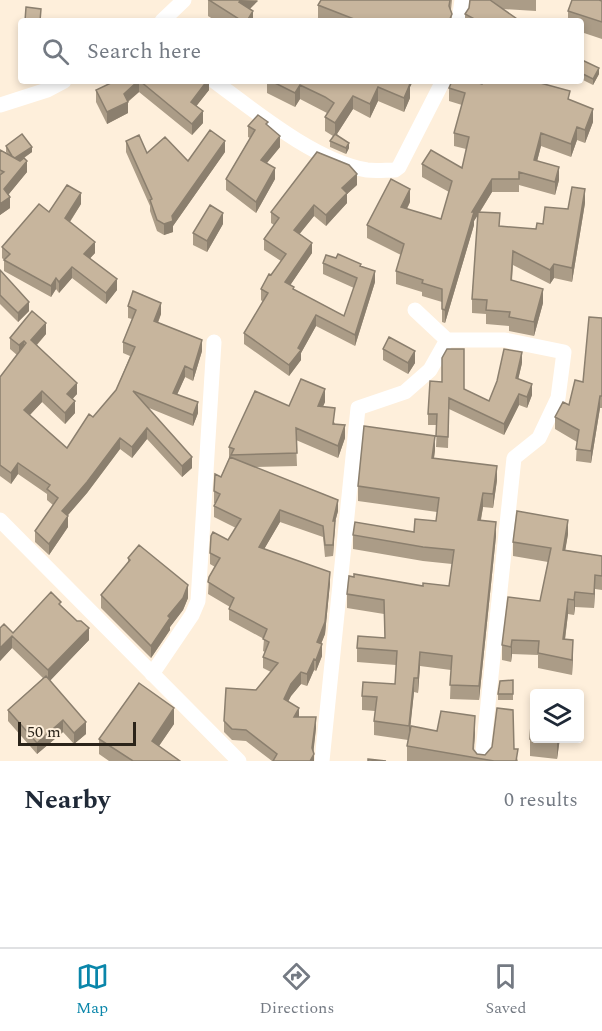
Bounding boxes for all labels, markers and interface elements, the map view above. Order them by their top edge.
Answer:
search box [18,18,584,84]
icon: search [39,35,72,68]
text: Search here [87,35,201,68]
map controls [530,689,584,743]
button: layers [530,689,584,743]
scale bar [18,719,136,746]
text: 50 m [27,720,61,744]
text: Nearby [24,780,110,820]
text: 0 results [504,785,578,815]
tab: Map [76,960,109,1020]
tab: Directions [260,960,334,1020]
tab: Saved [485,960,526,1020]

